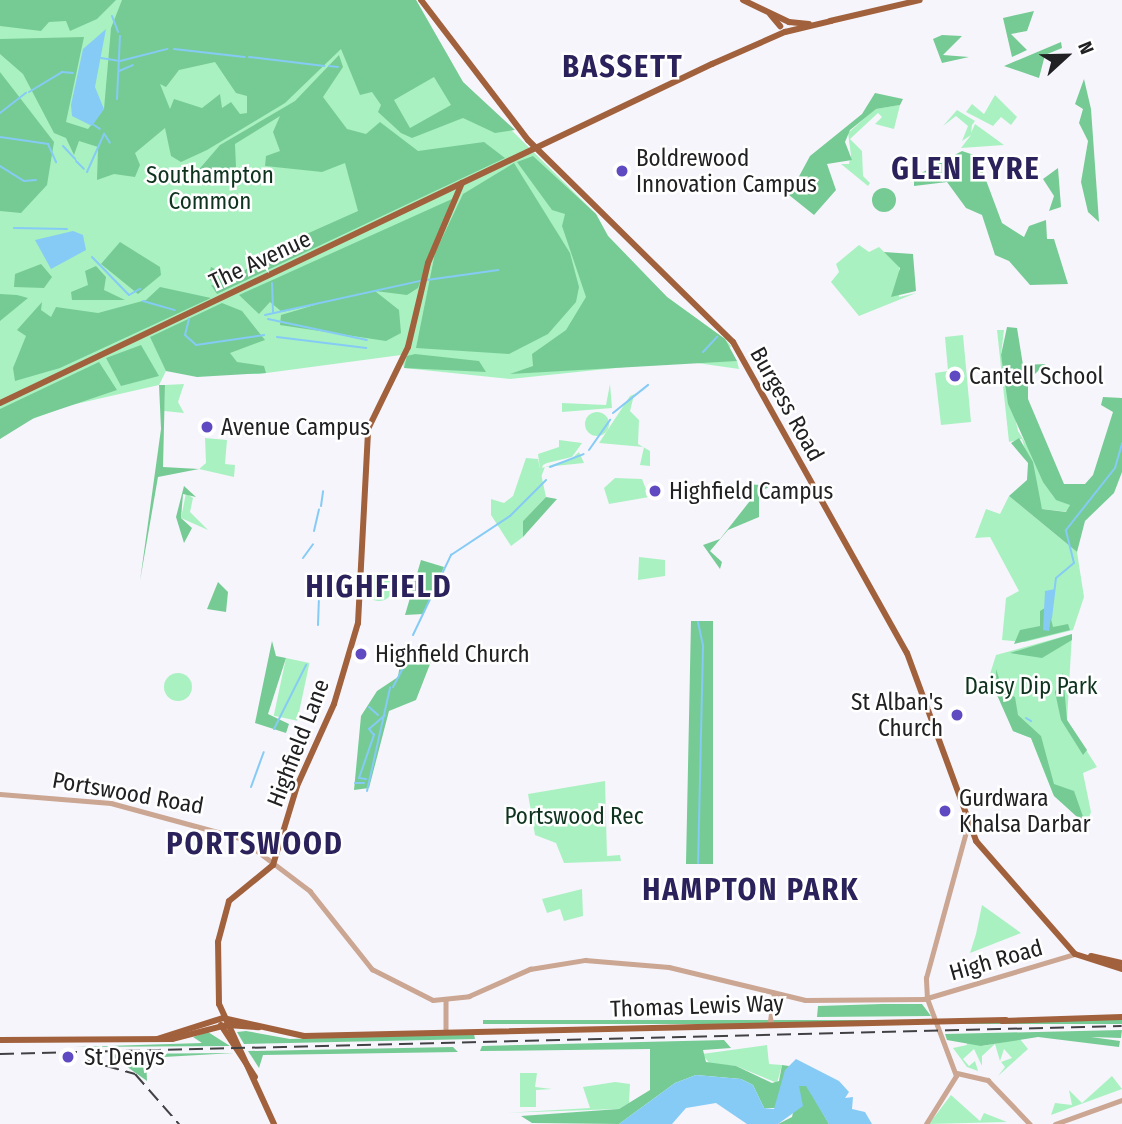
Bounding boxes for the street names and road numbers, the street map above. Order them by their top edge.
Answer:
street label: The Avenue [205,225,315,295]
street label: Burgess Road [744,342,830,466]
street label: Highfield Lane [261,675,335,811]
street label: Portswood Road [50,766,206,820]
street label: High Road [946,934,1046,986]
street label: Thomas Lewis Way [610,989,784,1023]

